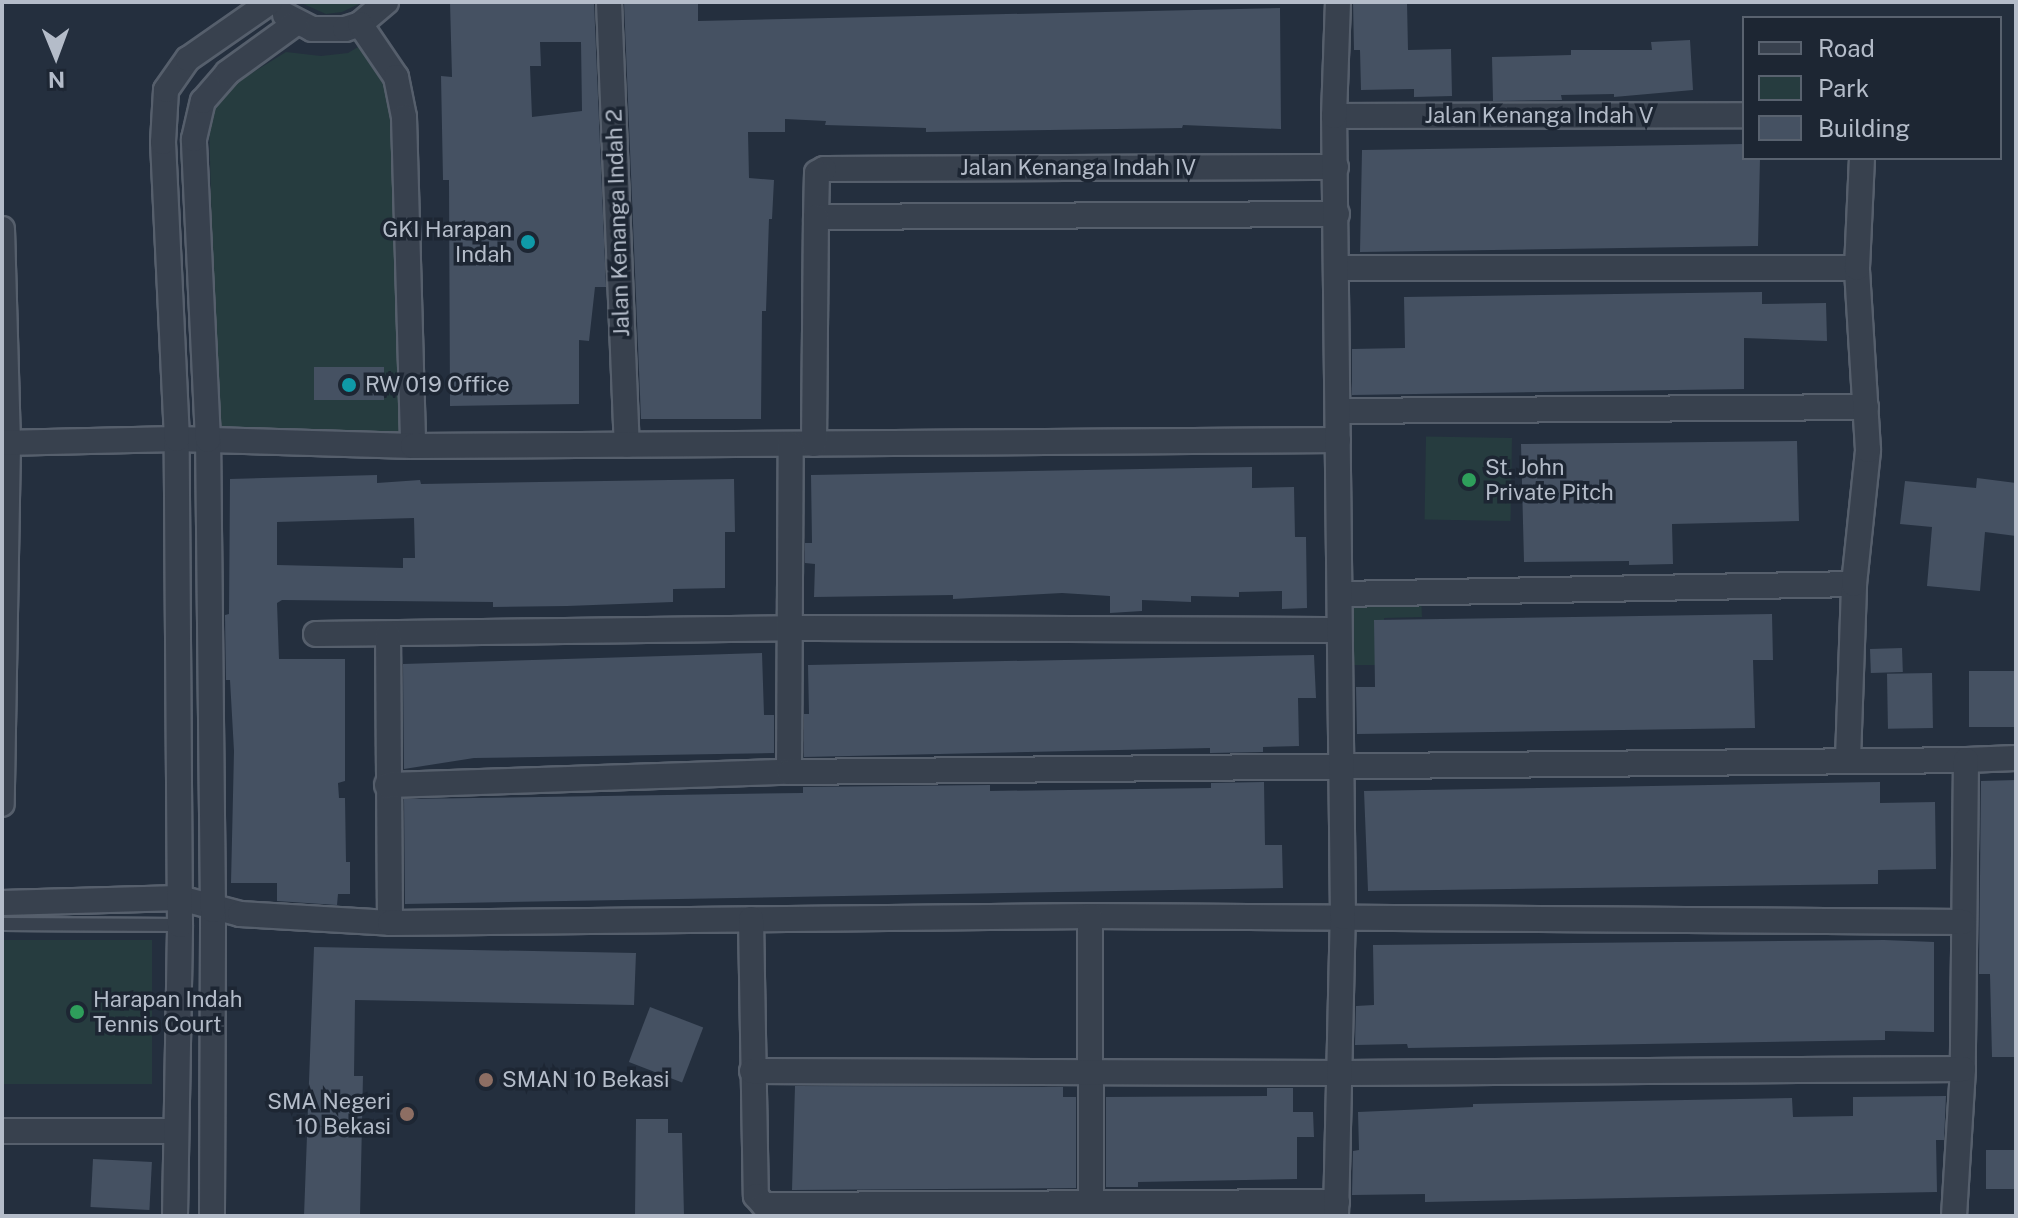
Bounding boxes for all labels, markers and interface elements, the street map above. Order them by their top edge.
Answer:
north arrow [16,16,96,96]
legend [1742,16,2002,160]
text: Road [1818,34,1875,62]
text: N [48,67,65,93]
text: Park [1818,74,1869,102]
street label: Jalan Kenanga Indah V [1424,103,1654,129]
street label: Jalan Kenanga Indah 2 [601,109,635,337]
text: Building [1818,114,1910,142]
street label: Jalan Kenanga Indah IV [960,155,1196,181]
place label: GKI Harapan Indah [382,216,512,268]
marker: GKI Harapan Indah [519,233,537,251]
place label: RW 019 Office [365,372,510,398]
marker: RW 019 Office [340,376,358,394]
place label: St. John Private Pitch [1485,454,1614,506]
marker: St. John Private Pitch [1460,471,1478,489]
place label: Harapan Indah Tennis Court [93,986,242,1038]
marker: Harapan Indah Tennis Court [68,1003,86,1021]
place label: SMAN 10 Bekasi [502,1067,669,1093]
marker: SMAN 10 Bekasi [477,1071,495,1089]
place label: SMA Negeri 10 Bekasi [267,1088,391,1140]
marker: SMA Negeri 10 Bekasi [398,1105,416,1123]

